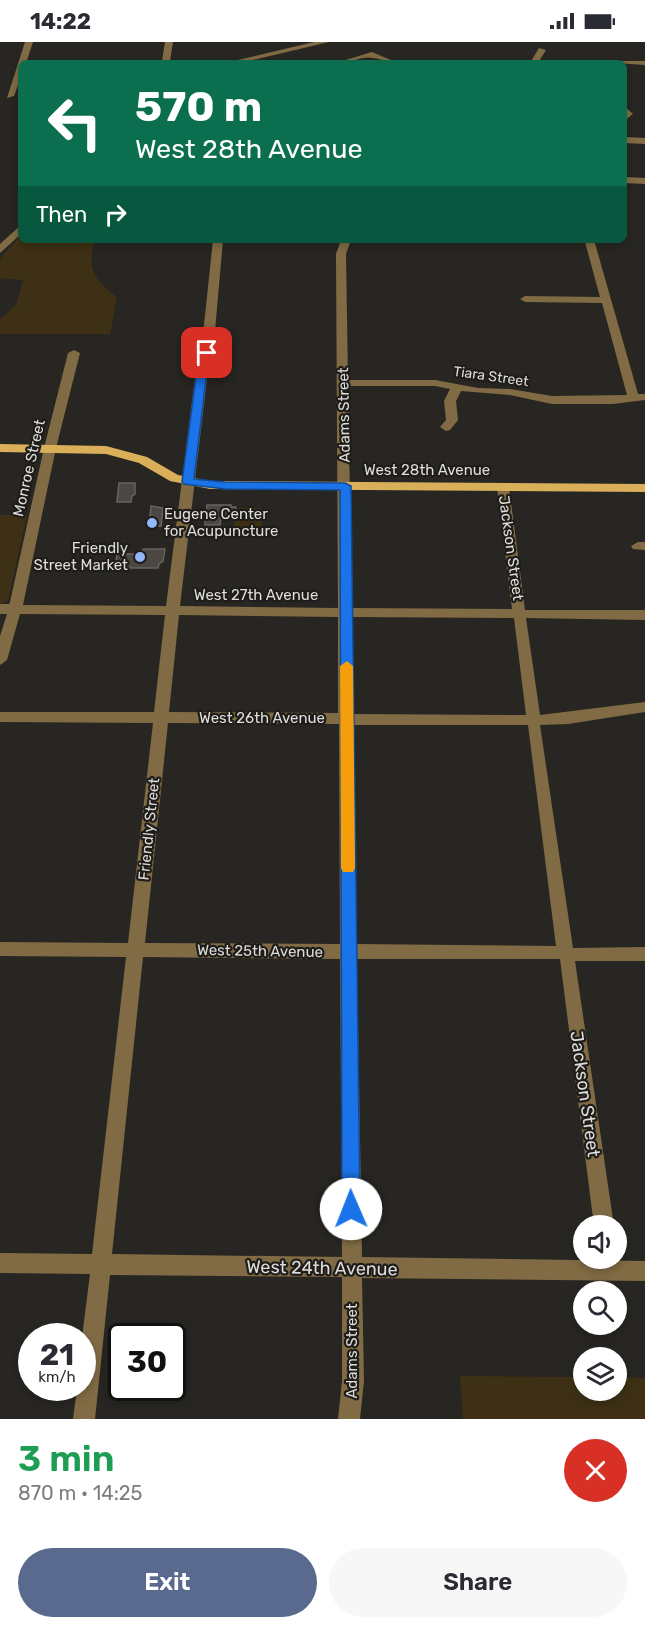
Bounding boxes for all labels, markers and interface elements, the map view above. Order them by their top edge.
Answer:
text: 14:22 [30,8,91,35]
text: 570 m [135,82,262,132]
icon: left [36,84,114,162]
text: West 28th Avenue [135,133,363,165]
icon: right [99,198,132,231]
text: Then [36,201,87,228]
pin [181,327,232,378]
icon: arrive [190,336,223,369]
street label: Tiara Street [452,363,530,390]
street label: Adams Street [334,367,354,463]
street label: Monroe Street [9,418,49,518]
street label: West 28th Avenue [364,461,490,479]
street label: Jackson Street [495,494,527,602]
place label: Eugene Center for Acupuncture [164,505,278,540]
marker: Eugene Center for Acupuncture [145,516,159,530]
place label: Friendly Street Market [33,539,128,574]
marker: Friendly Street Market [133,550,147,564]
street label: West 27th Avenue [194,586,318,604]
street label: West 26th Avenue [199,709,325,727]
street label: Friendly Street [135,777,163,881]
street label: West 25th Avenue [197,941,323,961]
street label: Jackson Street [565,1029,605,1159]
position arrow [319,1177,383,1241]
map controls [573,1215,627,1401]
button: sound [573,1215,627,1269]
street label: West 24th Avenue [246,1256,398,1280]
button: search [573,1281,627,1335]
street label: Adams Street [343,1303,361,1399]
speed limit sign: 30 [108,1323,186,1401]
text: 21 [40,1337,74,1373]
button: layers [573,1347,627,1401]
text: km/h [38,1368,76,1386]
text: 3 min [18,1437,115,1480]
button: close [564,1439,627,1502]
text: 870 m · 14:25 [18,1481,142,1505]
button: Exit [18,1548,317,1617]
button: Share [329,1548,627,1617]

